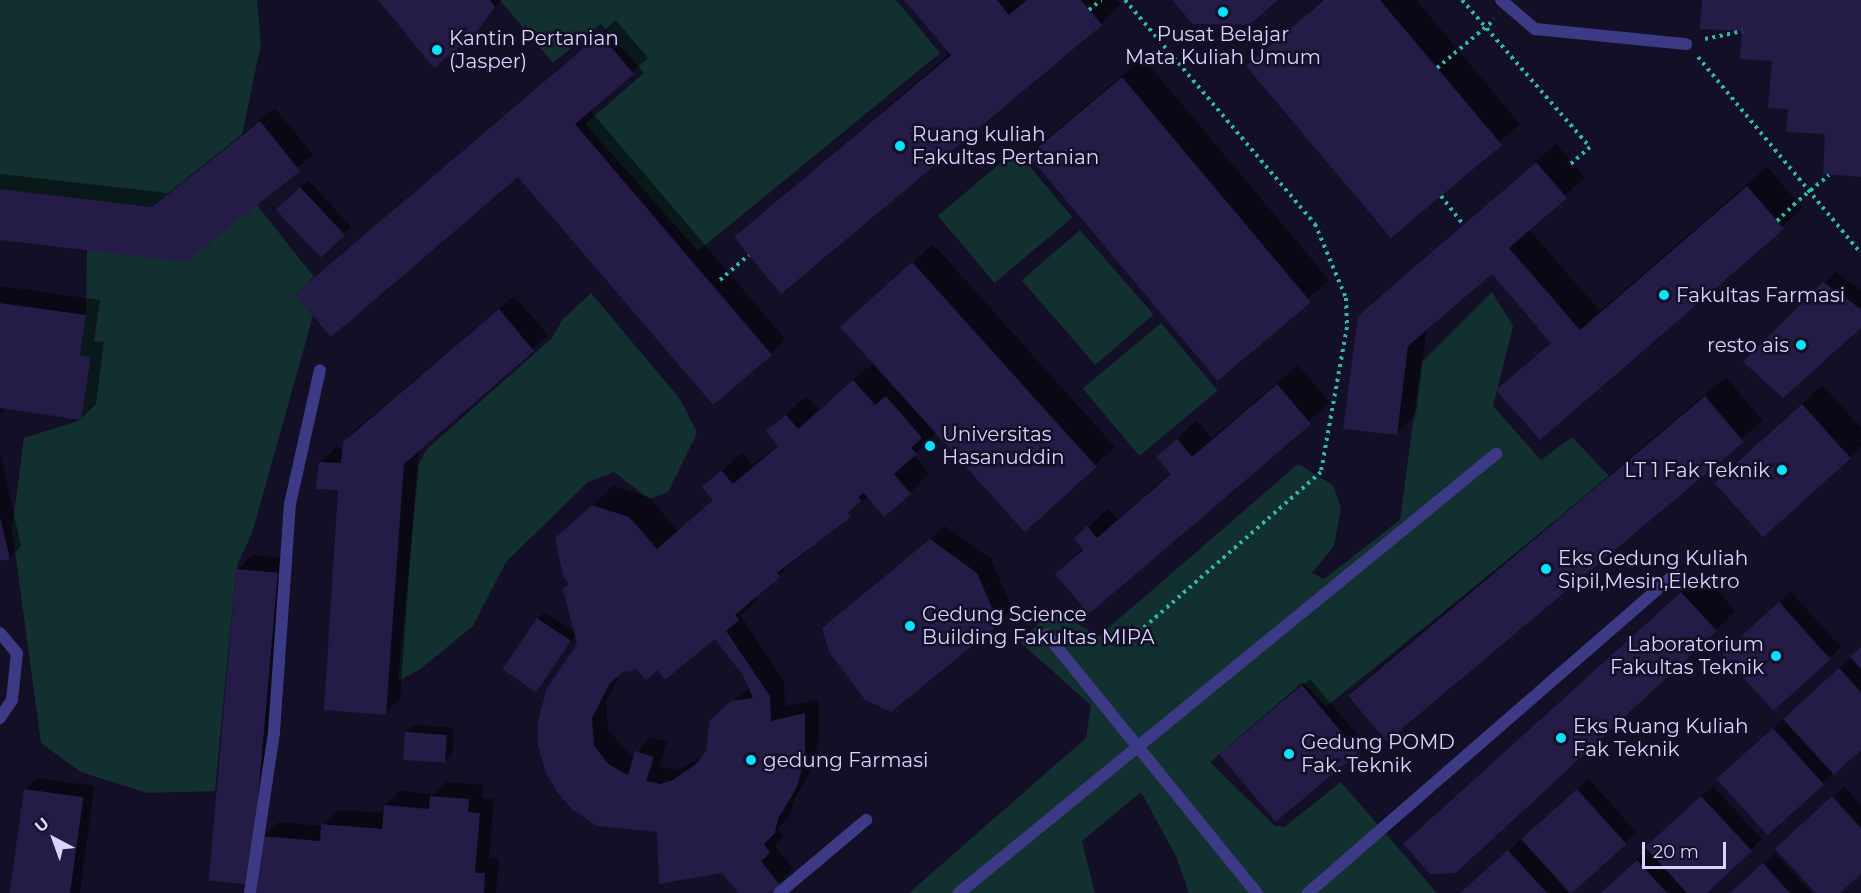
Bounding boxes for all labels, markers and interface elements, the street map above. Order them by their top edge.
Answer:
marker: Pusat Belajar Mata Kuliah Umum [1216,5,1230,19]
place label: Pusat Belajar Mata Kuliah Umum [1125,22,1321,69]
place label: Kantin Pertanian (Jasper) [449,27,619,74]
marker: Kantin Pertanian (Jasper) [430,43,444,57]
place label: Ruang kuliah Fakultas Pertanian [912,122,1099,169]
marker: Ruang kuliah Fakultas Pertanian [893,139,907,153]
place label: Fakultas Farmasi [1676,283,1845,307]
marker: Fakultas Farmasi [1657,288,1671,302]
place label: resto ais [1707,333,1789,357]
marker: resto ais [1794,338,1808,352]
place label: Universitas Hasanuddin [942,422,1065,469]
marker: Universitas Hasanuddin [923,439,937,453]
place label: LT 1 Fak Teknik [1624,458,1770,482]
marker: LT 1 Fak Teknik [1775,463,1789,477]
place label: Eks Gedung Kuliah Sipil,Mesin,Elektro [1558,546,1748,593]
marker: Eks Gedung Kuliah Sipil,Mesin,Elektro [1539,562,1553,576]
place label: Gedung Science Building Fakultas MIPA [922,602,1155,649]
marker: Gedung Science Building Fakultas MIPA [903,619,917,633]
place label: Laboratorium Fakultas Teknik [1610,632,1764,679]
marker: Laboratorium Fakultas Teknik [1769,649,1783,663]
place label: Eks Ruang Kuliah Fak Teknik [1573,714,1749,761]
place label: Gedung POMD Fak. Teknik [1301,730,1455,777]
marker: Eks Ruang Kuliah Fak Teknik [1554,731,1568,745]
marker: Gedung POMD Fak. Teknik [1282,747,1296,761]
place label: gedung Farmasi [763,748,928,772]
marker: gedung Farmasi [744,753,758,767]
north arrow [24,809,84,869]
text: U [31,814,53,836]
scale bar [1645,830,1729,868]
text: 20 m [1653,841,1699,863]

